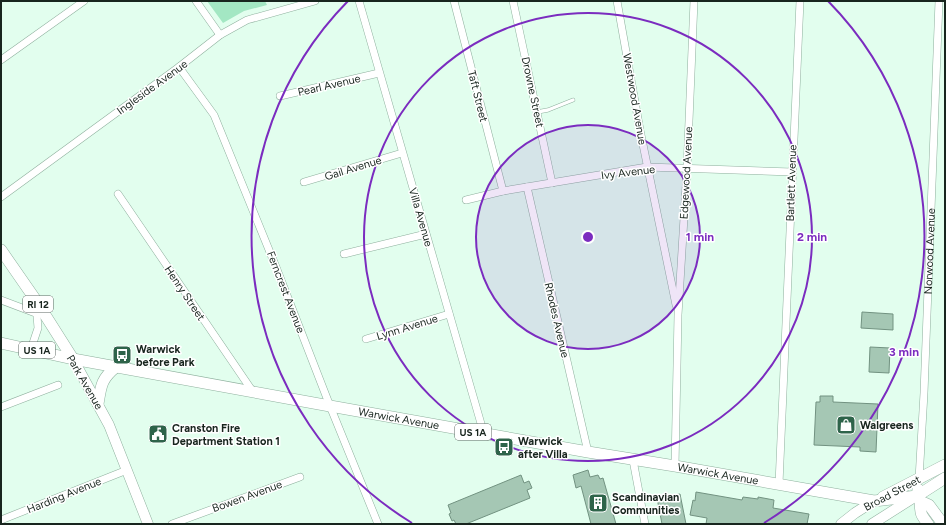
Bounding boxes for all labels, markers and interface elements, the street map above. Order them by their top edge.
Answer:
street label: Westwood Avenue [620,52,649,146]
street label: Drowne Street [519,56,546,129]
street label: Ingleside Avenue [114,57,190,117]
street label: Taft Street [465,69,490,123]
street label: Pearl Avenue [297,72,362,99]
street label: Edgewood Avenue [678,126,695,220]
street label: Bartlett Avenue [784,144,799,222]
street label: Gail Avenue [323,154,383,183]
street label: Ivy Avenue [600,163,656,182]
street label: Villa Avenue [406,186,435,248]
street label: Norwood Avenue [922,208,938,295]
centre of rings [581,230,595,244]
text: 1 min [686,230,714,244]
text: 2 min [797,230,827,244]
street label: Ferncrest Avenue [264,249,307,335]
street label: Henry Street [161,263,208,323]
street label: Rhodes Avenue [542,281,571,359]
road number: RI 12 [23,296,53,312]
street label: Lynn Avenue [375,312,439,343]
road number: US 1A [19,342,55,358]
place label: Warwick before Park [136,343,195,369]
bus stop icon: Warwick before Park [111,344,133,366]
text: 3 min [889,345,919,359]
street label: Park Avenue [64,353,105,412]
street label: Warwick Avenue [357,405,440,432]
shop icon: Walgreens [835,414,857,436]
place label: Walgreens [860,419,913,432]
place label: Cranston Fire Department Station 1 [172,422,280,448]
public building icon: Cranston Fire Department Station 1 [147,423,169,445]
road number: US 1A [455,424,491,440]
place label: Warwick after Villa [518,435,568,461]
bus stop icon: Warwick after Villa [493,436,515,458]
street label: Warwick Avenue [677,461,760,488]
street label: Broad Street [862,473,923,514]
street label: Harding Avenue [25,475,103,516]
street label: Bowen Avenue [210,478,284,515]
place label: Scandinavian Communities [612,491,679,517]
building icon: Scandinavian Communities [587,492,609,514]

